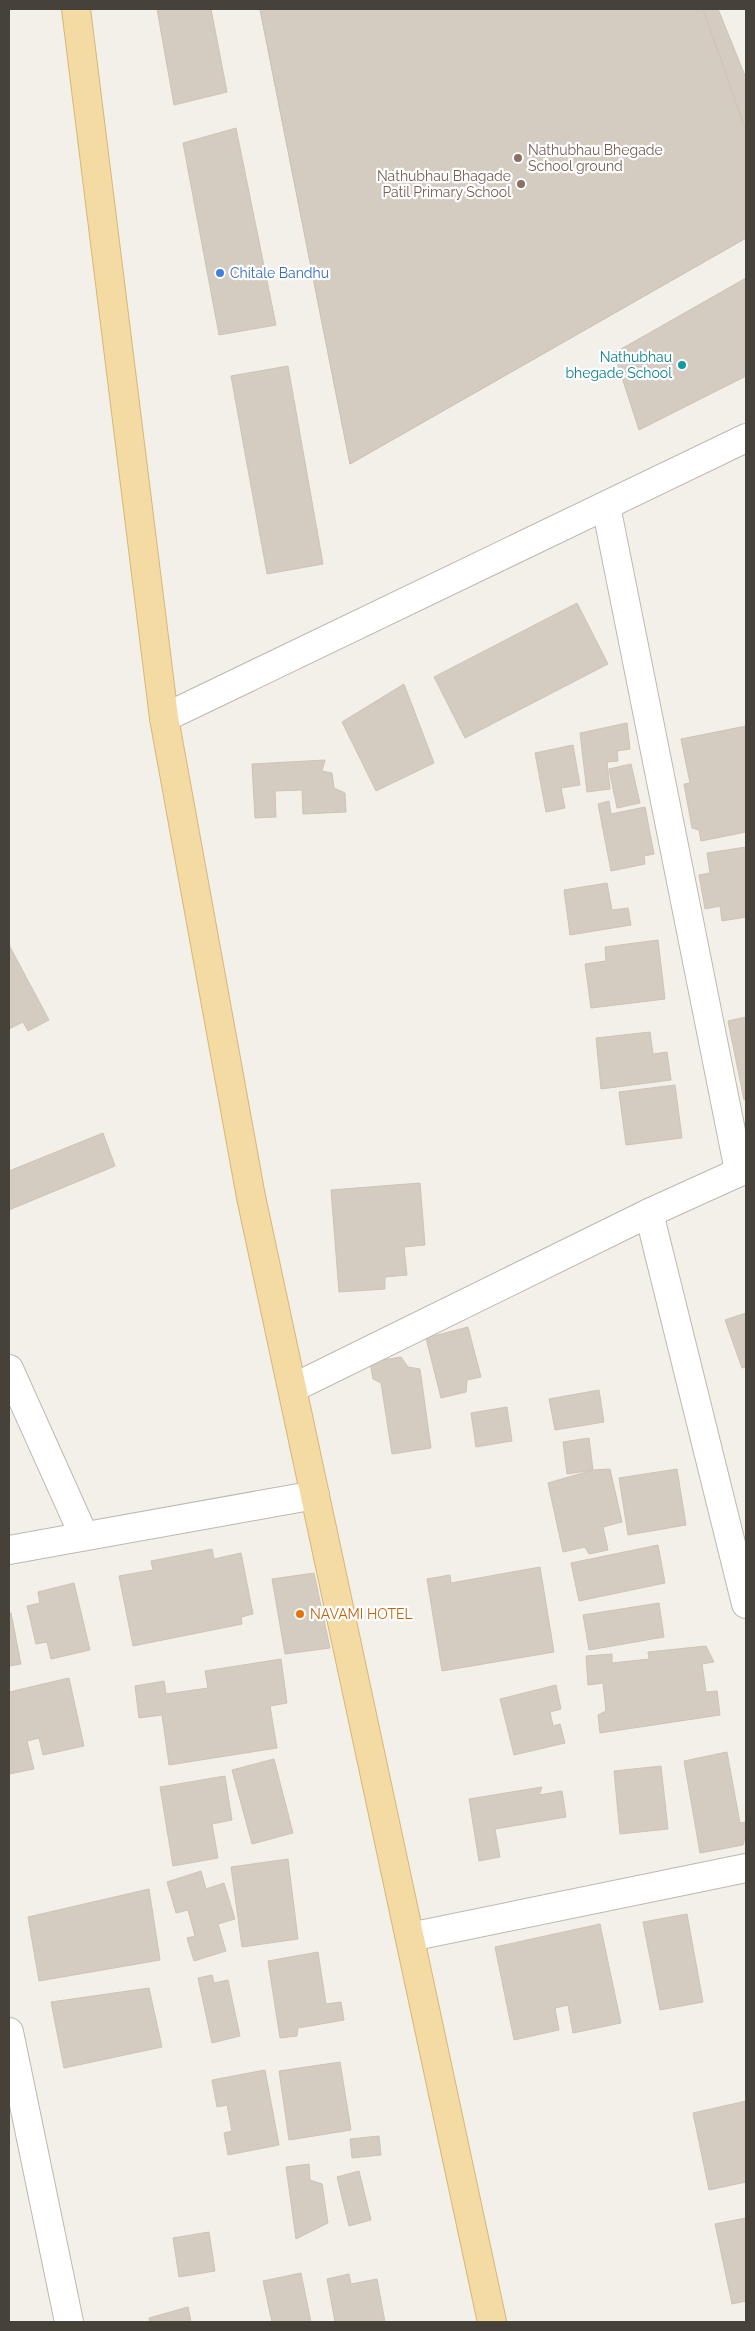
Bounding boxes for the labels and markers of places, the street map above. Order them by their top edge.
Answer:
place label: Nathubhau Bhegade School ground [528,142,663,174]
marker: Nathubhau Bhegade School ground [512,152,524,164]
place label: Nathubhau Bhagade Patil Primary School [377,168,511,200]
marker: Nathubhau Bhagade Patil Primary School [515,178,527,190]
place label: Chitale Bandhu [230,265,329,281]
marker: Chitale Bandhu [214,267,226,279]
place label: Nathubhau bhegade School [565,349,672,381]
marker: Nathubhau bhegade School [676,359,688,371]
place label: NAVAMI HOTEL [310,1606,413,1622]
marker: NAVAMI HOTEL [294,1608,306,1620]

